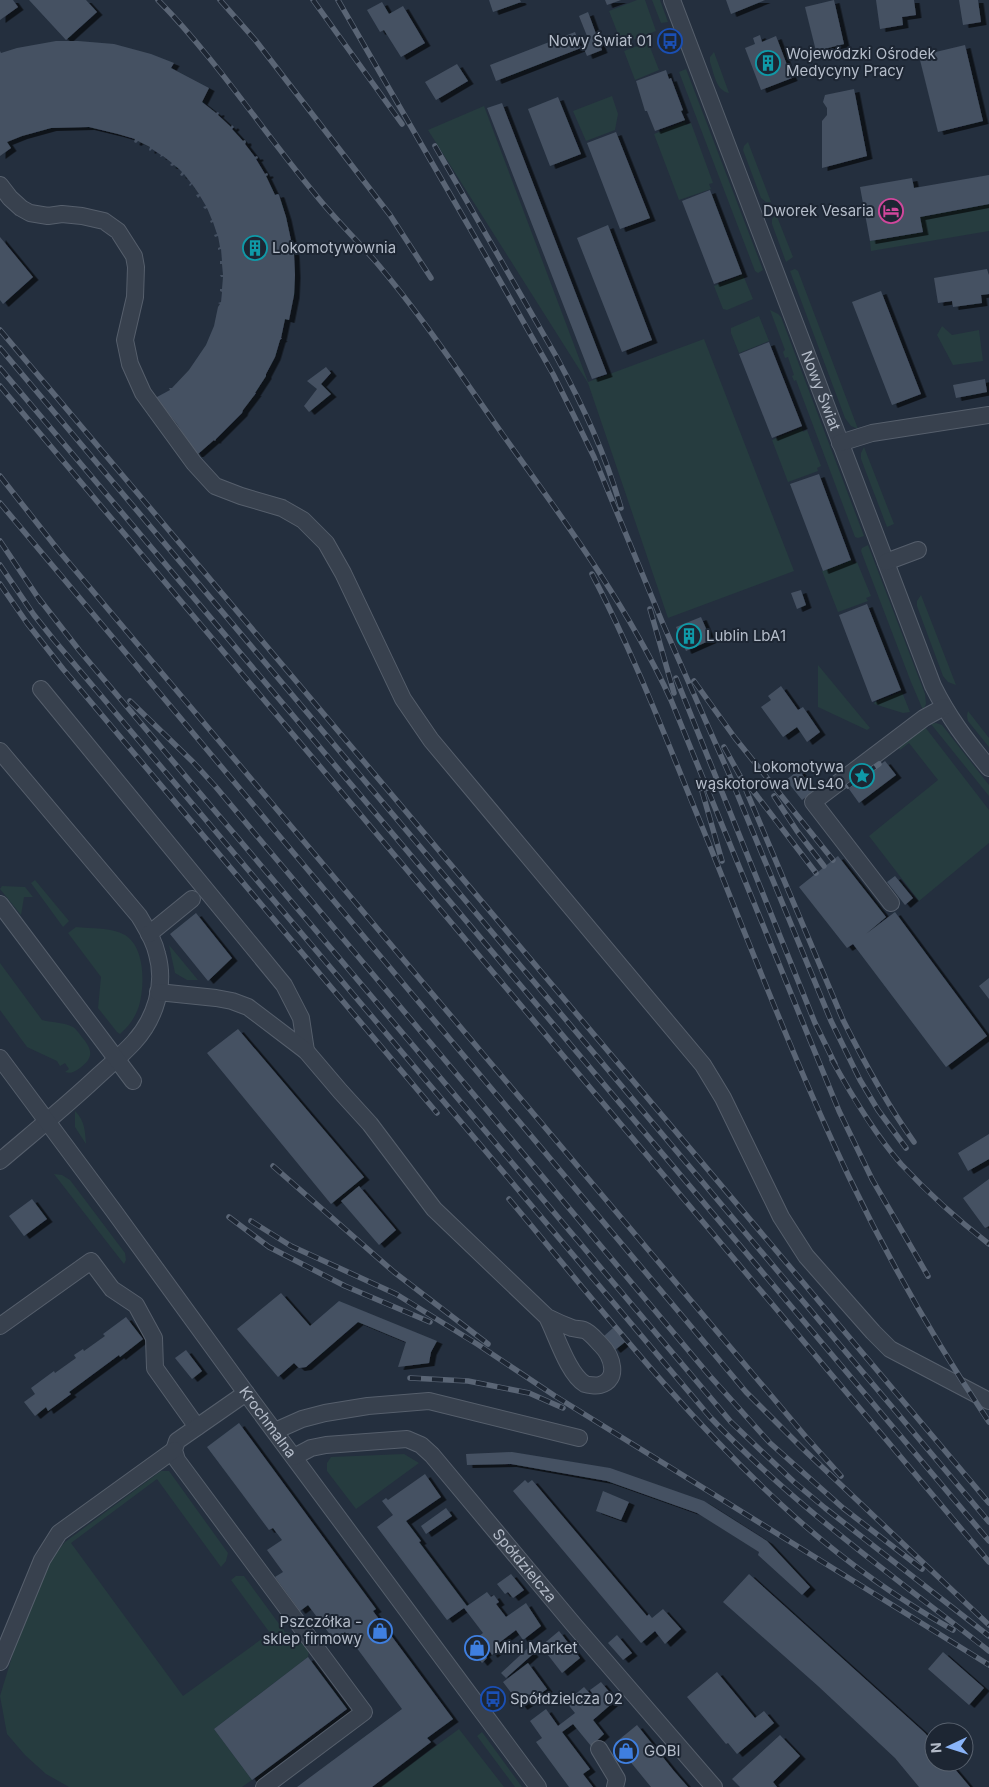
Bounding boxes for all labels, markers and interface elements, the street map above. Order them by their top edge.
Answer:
bus stop icon: Nowy Świat 01 [657,28,683,54]
place label: Nowy Świat 01 [548,31,652,50]
place label: Wojewódzki Ośrodek Medycyny Pracy [786,44,936,80]
building icon: Wojewódzki Ośrodek Medycyny Pracy [755,50,781,76]
hotel icon: Dworek Vesaria [878,198,904,224]
place label: Dworek Vesaria [763,201,874,220]
building icon: Lokomotywownia [242,235,268,261]
place label: Lokomotywownia [272,238,396,257]
street label: Nowy Świat [797,348,845,433]
building icon: Lublin LbA1 [676,623,702,649]
place label: Lublin LbA1 [706,626,786,645]
place label: Lokomotywa wąskotorowa WLs40 [695,757,844,793]
place icon: Lokomotywa wąskotorowa WLs40 [849,763,875,789]
street label: Krochmalna [235,1382,301,1462]
street label: Spółdzielcza [489,1525,561,1606]
place label: Pszczółka - sklep firmowy [262,1612,363,1648]
shop icon: Pszczółka - sklep firmowy [367,1618,393,1644]
shop icon: Mini Market [464,1635,490,1661]
place label: Mini Market [494,1638,577,1657]
bus stop icon: Spółdzielcza 02 [480,1686,506,1712]
place label: Spółdzielcza 02 [510,1689,623,1708]
north arrow [924,1722,974,1772]
shop icon: GOBI [613,1738,639,1764]
place label: GOBI [644,1741,681,1760]
text: N [927,1742,944,1754]

